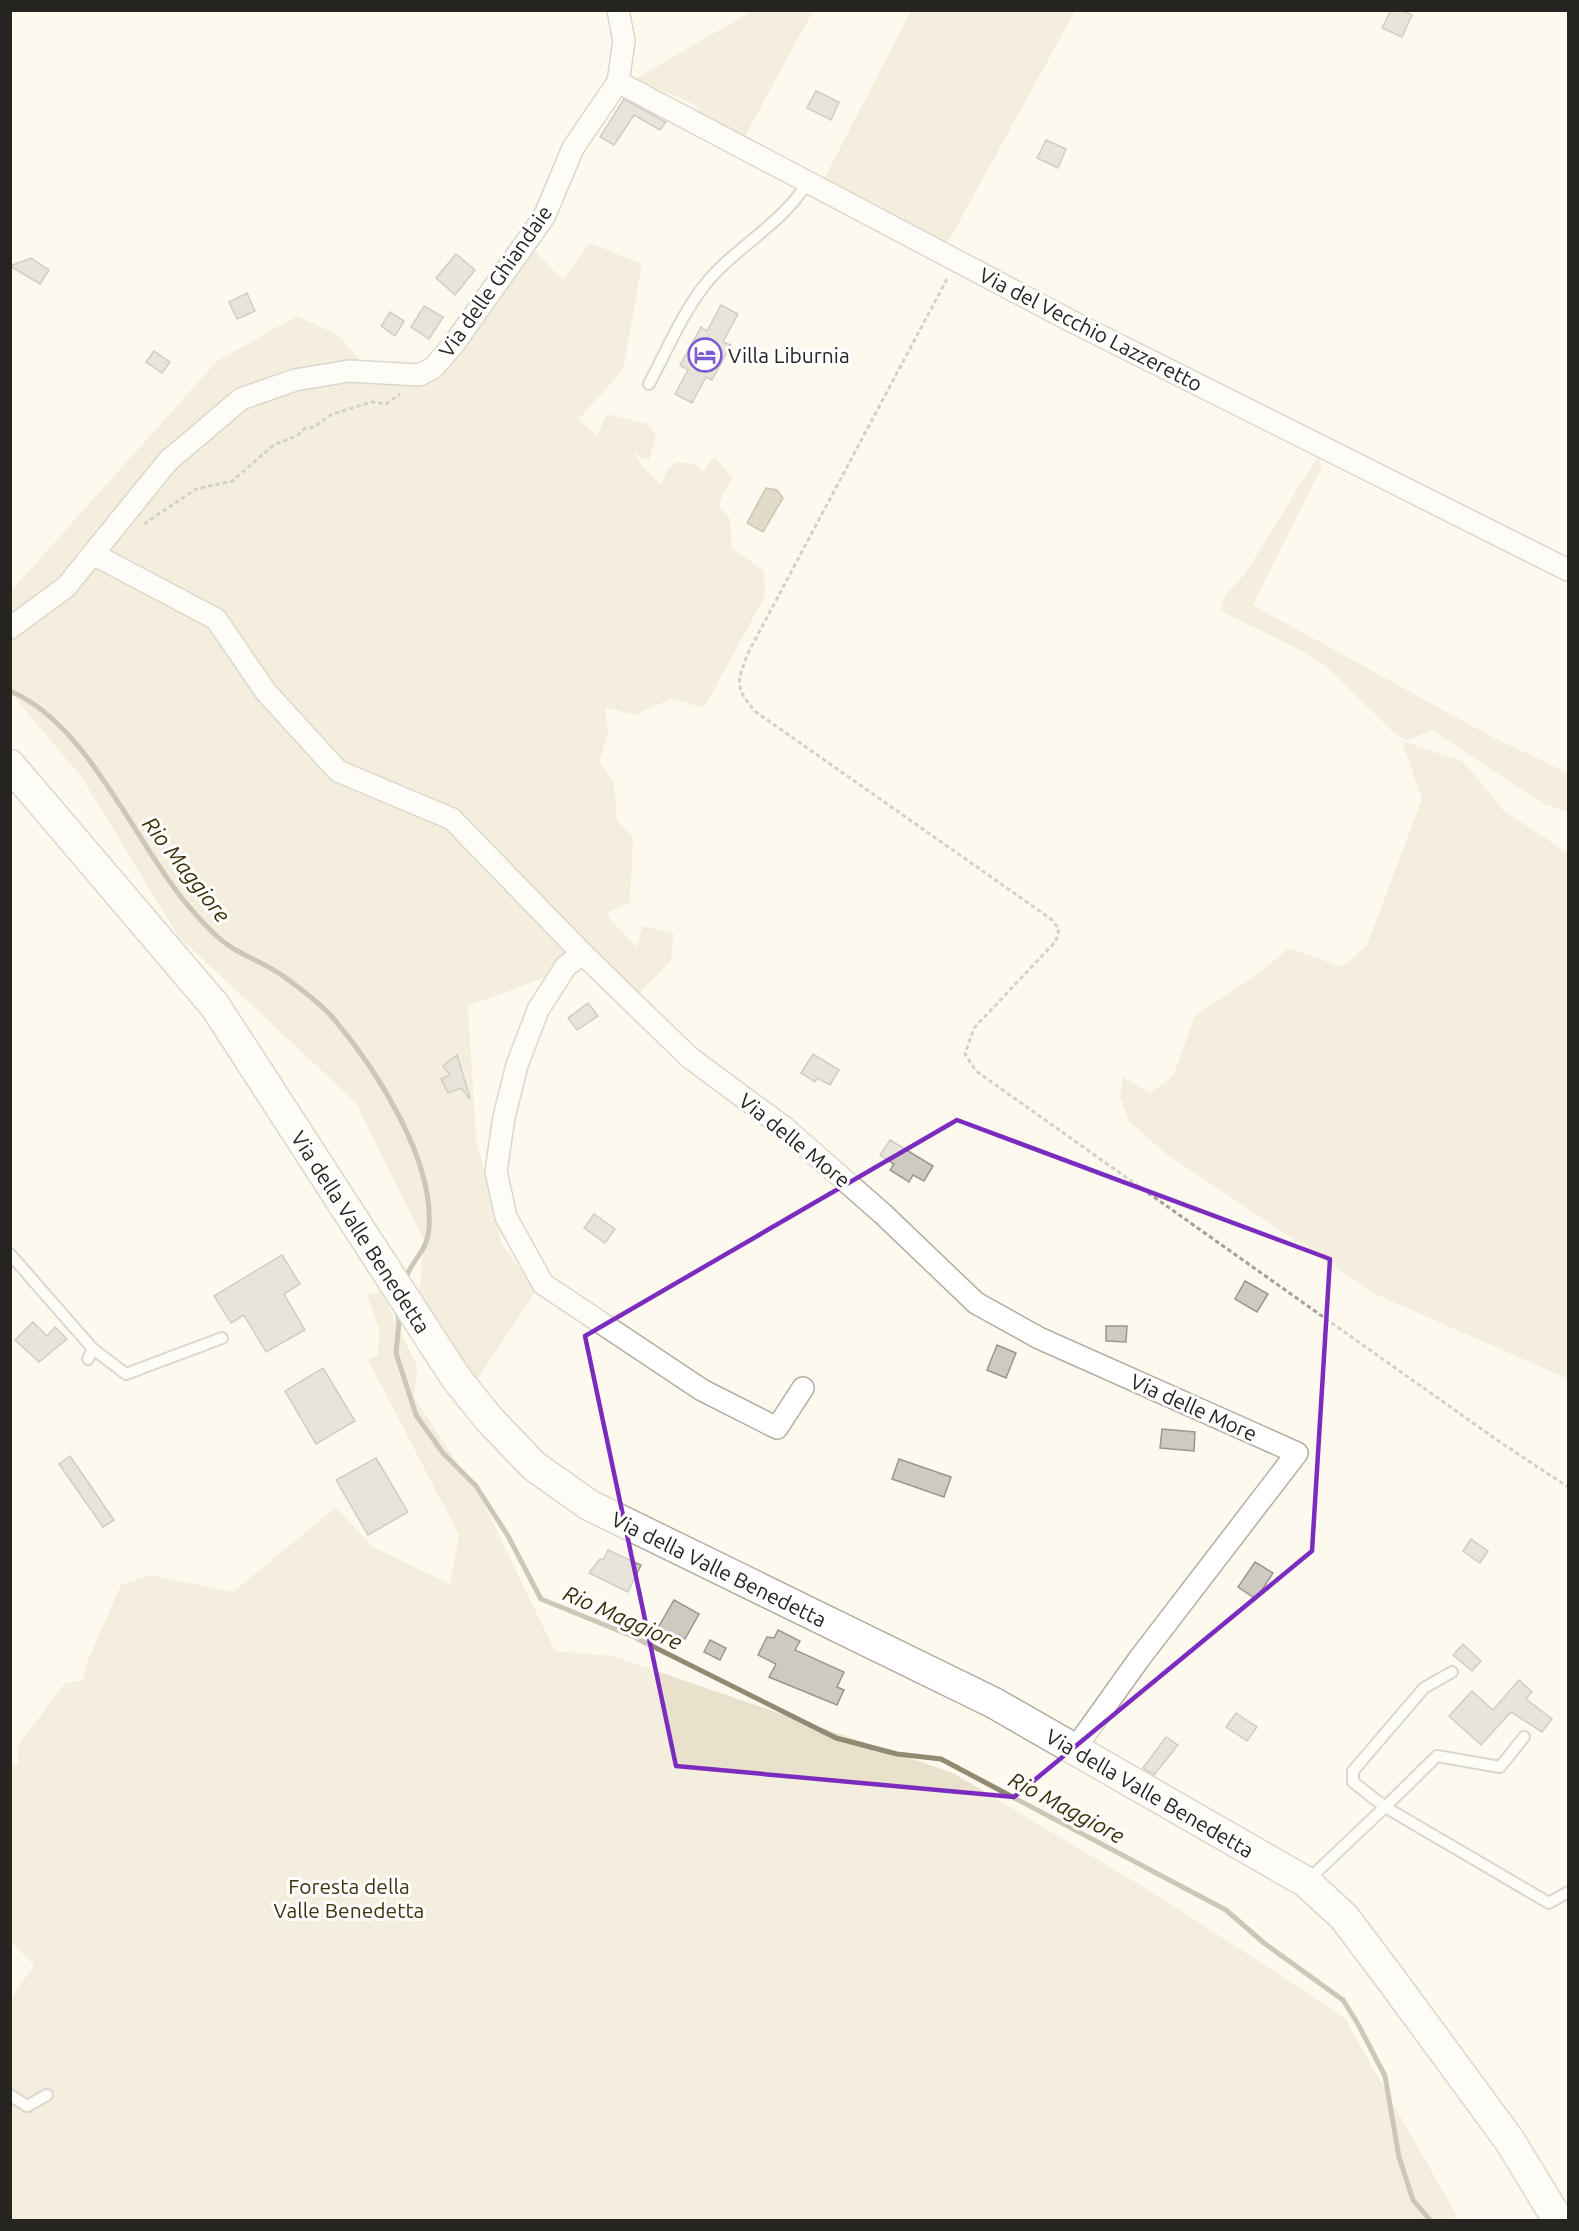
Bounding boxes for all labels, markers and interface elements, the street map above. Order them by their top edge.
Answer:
street label: Via delle Ghiandaie [434,201,556,361]
street label: Via del Vecchio Lazzeretto [975,262,1207,396]
hotel icon: Villa Liburnia [687,337,723,373]
place label: Villa Liburnia [728,343,850,367]
water label: Rio Maggiore [138,811,236,927]
street label: Via delle More [735,1088,855,1192]
street label: Via della Valle Benedetta [287,1126,435,1338]
street label: Via delle More [1127,1368,1261,1446]
street label: Via della Valle Benedetta [608,1506,830,1632]
water label: Rio Maggiore [560,1580,686,1654]
street label: Via della Valle Benedetta [1042,1724,1258,1862]
water label: Rio Maggiore [1005,1766,1129,1848]
park label: Foresta della Valle Benedetta [274,1874,424,1922]

